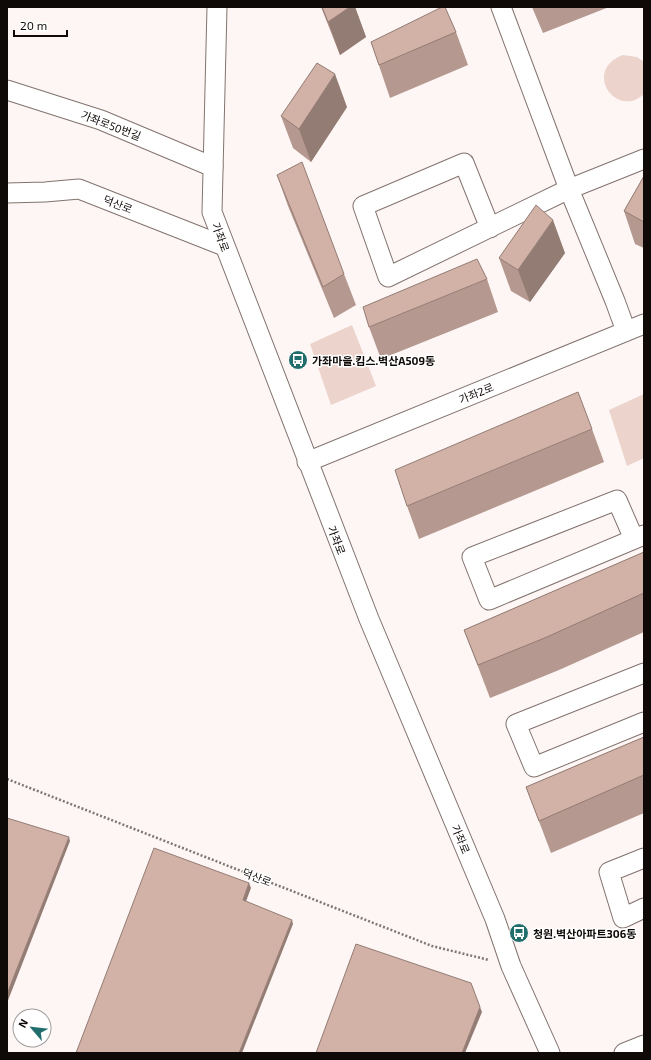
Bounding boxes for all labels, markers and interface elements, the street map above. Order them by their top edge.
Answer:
scale bar [14,12,67,38]
text: 20 m [20,18,47,32]
street label: 가좌로50번길 [79,108,143,142]
street label: 덕산로 [101,192,135,216]
street label: 가좌로 [210,221,232,253]
bus stop icon: 가좌마을.킴스.벽산A509동 [287,349,309,371]
place label: 가좌마을.킴스.벽산A509동 [312,354,435,367]
street label: 가좌2로 [457,380,495,406]
street label: 가좌로 [325,523,349,557]
street label: 가좌로 [449,822,473,856]
street label: 덕산로 [240,865,274,889]
bus stop icon: 청원.벽산아파트306동 [508,922,530,944]
place label: 청원.벽산아파트306동 [533,927,636,940]
north arrow [12,1008,52,1048]
text: N [15,1016,30,1030]

